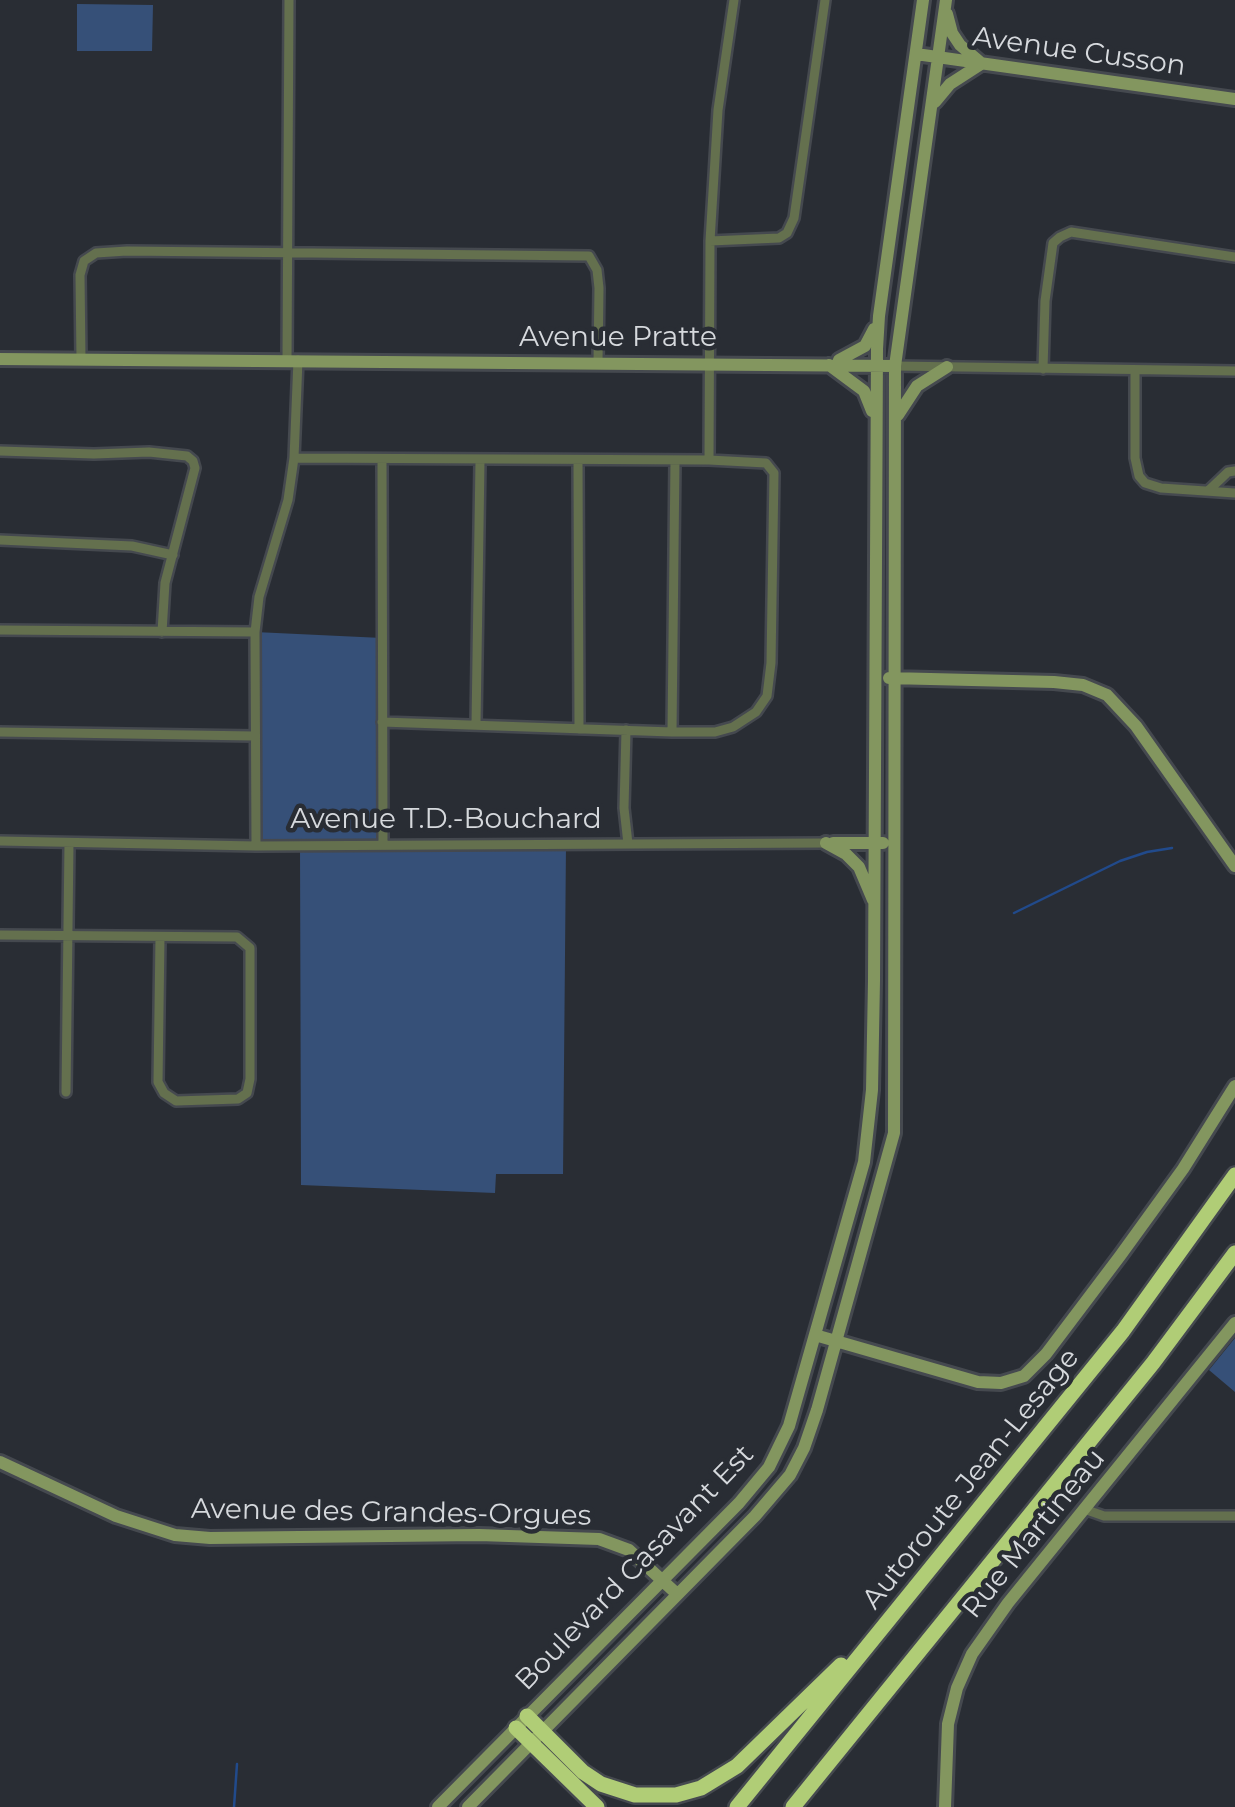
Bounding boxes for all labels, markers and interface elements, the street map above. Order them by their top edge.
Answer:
street label: Avenue Cusson [970,20,1188,84]
street label: Avenue Pratte [519,321,717,355]
street label: Avenue T.D.-Bouchard [290,803,602,837]
street label: Autoroute Jean-Lesage [856,1342,1086,1616]
street label: Boulevard Casavant Est [509,1438,761,1698]
street label: Rue Martineau [956,1443,1112,1625]
street label: Avenue des Grandes-Orgues [190,1493,592,1533]

